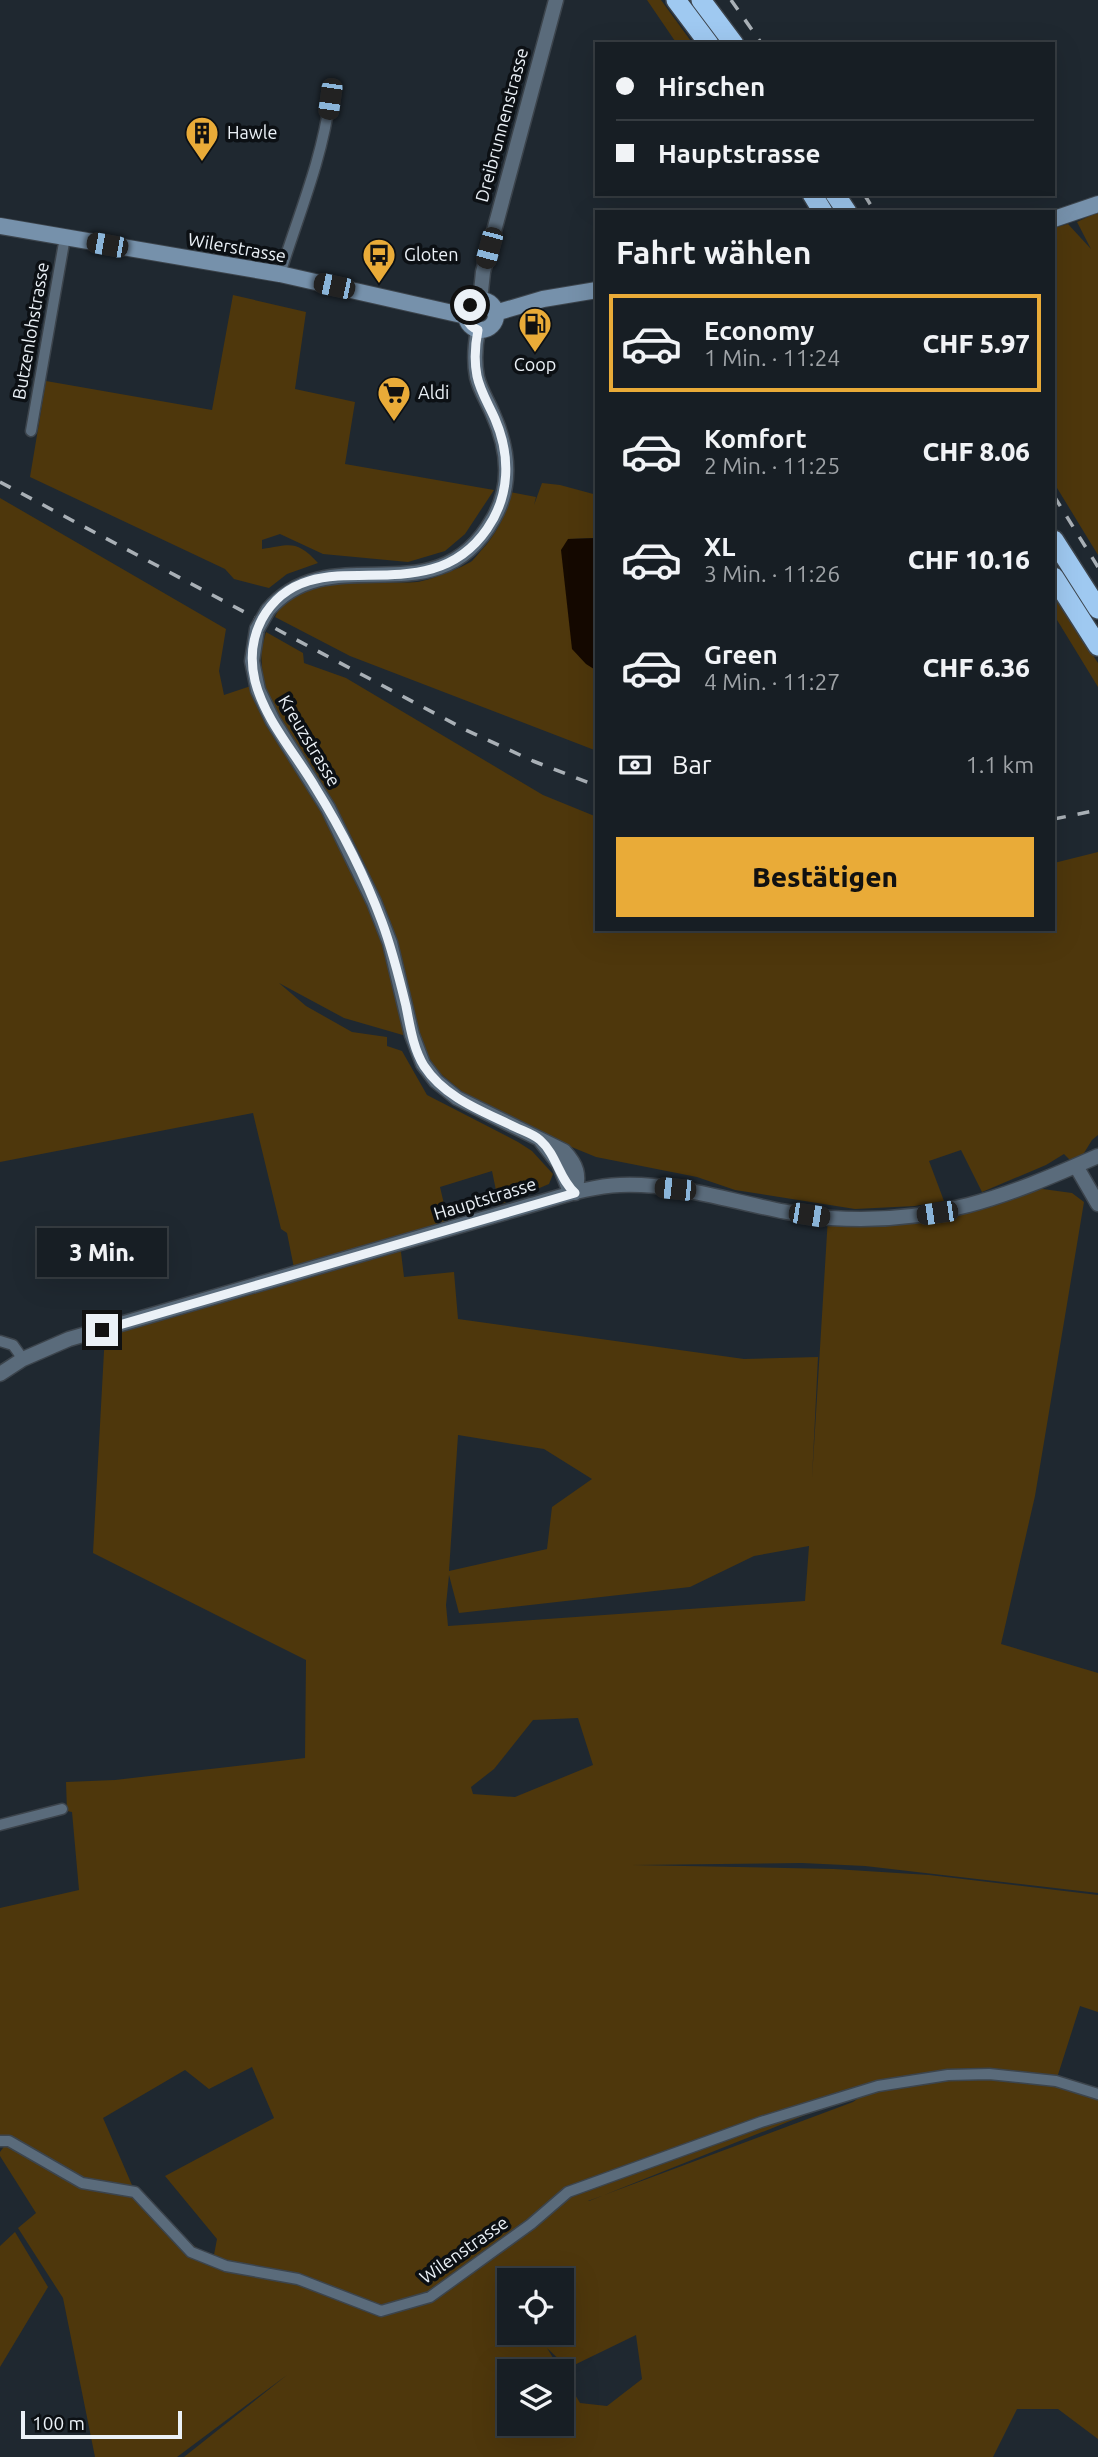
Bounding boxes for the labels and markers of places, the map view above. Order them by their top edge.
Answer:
building icon: Hawle [183,114,221,163]
place label: Hawle [227,122,277,142]
bus stop icon: Gloten [360,236,398,285]
place label: Gloten [404,244,458,264]
fuel station icon: Coop [516,305,554,354]
place label: Coop [514,354,556,374]
supermarket icon: Aldi [375,374,413,423]
place label: Aldi [418,382,449,402]

